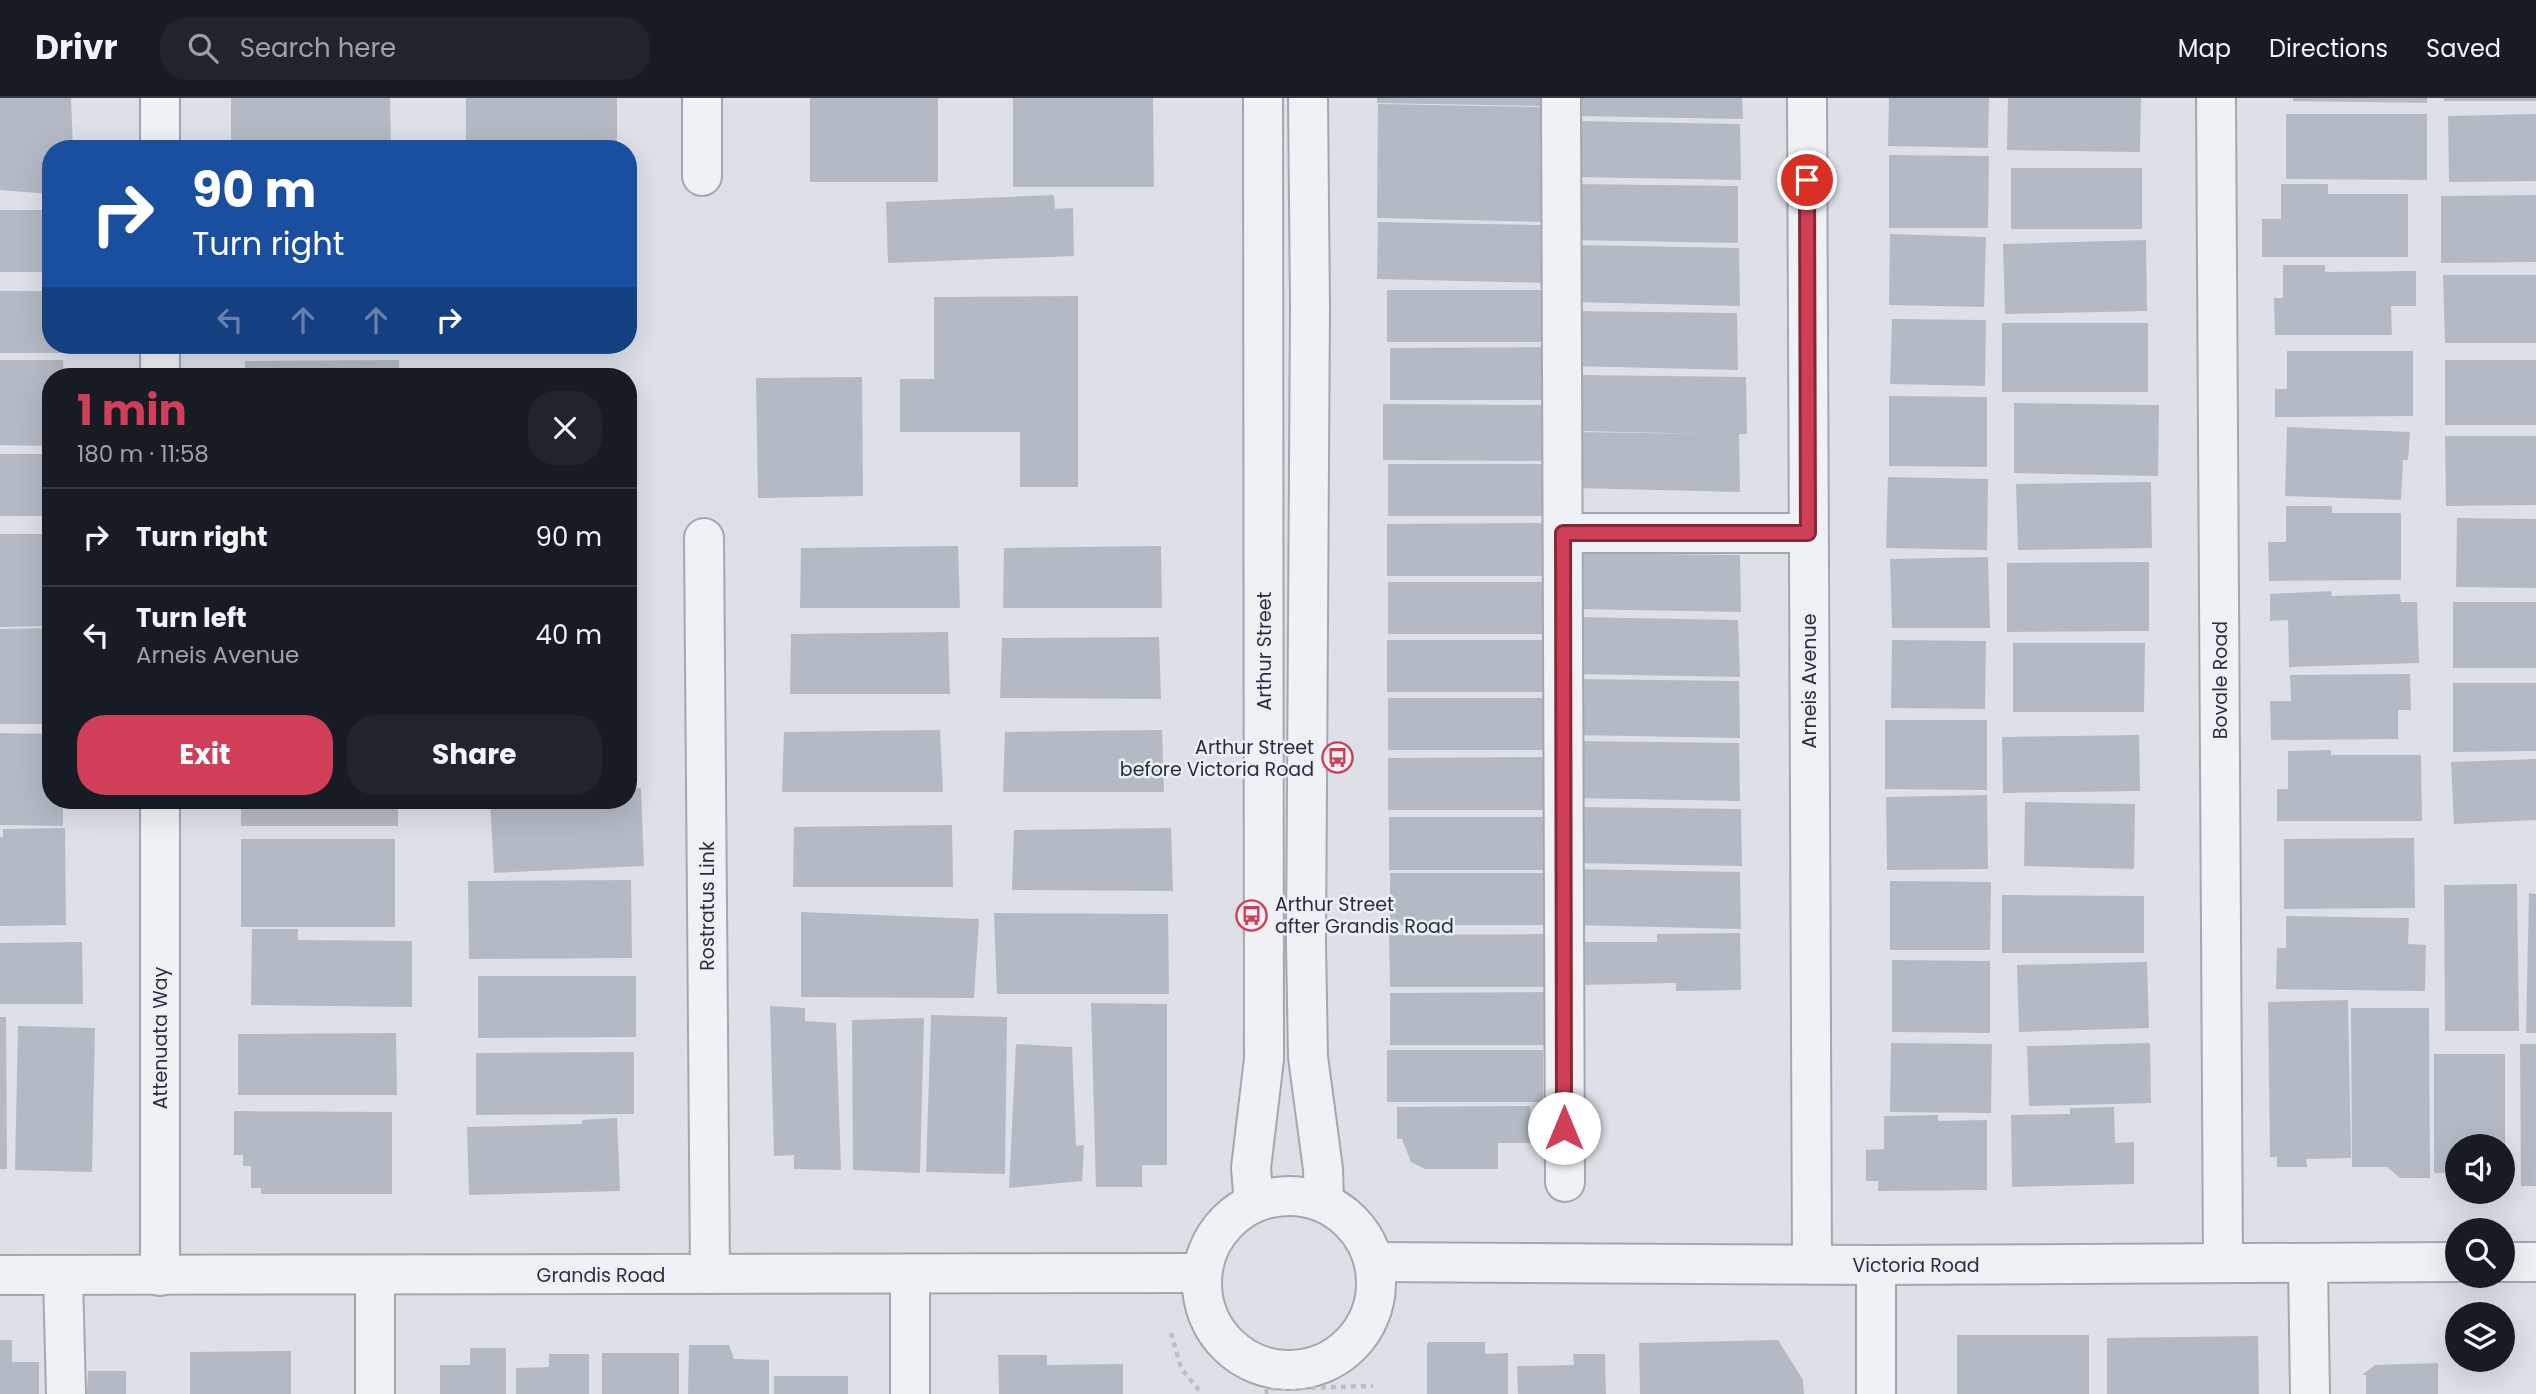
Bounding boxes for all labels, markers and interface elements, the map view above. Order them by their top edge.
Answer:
search box [160,17,650,80]
text: Drivr [35,24,118,71]
icon: search [184,29,222,67]
text: Search here [240,30,396,66]
text: Map [2178,32,2231,65]
text: Directions [2269,32,2388,65]
text: Saved [2426,32,2501,65]
pin [1777,150,1837,210]
text: 90 m [192,156,316,224]
icon: arrive [1788,161,1826,199]
icon: right [77,168,168,259]
text: Turn right [192,221,344,266]
icon: left [211,301,249,339]
icon: ahead [284,301,322,339]
icon: ahead [357,301,395,339]
icon: right [430,301,468,339]
text: 1 min [77,381,187,440]
button: close [528,391,602,465]
text: 180 m · 11:58 [77,438,209,470]
icon: right [77,518,115,556]
text: Turn right [136,519,268,555]
text: 90 m [536,519,602,555]
street label: Arthur Street [1251,591,1278,710]
text: Turn left [136,600,247,636]
street label: Arneis Avenue [1796,614,1823,748]
icon: left [77,616,115,654]
text: 40 m [536,617,602,653]
street label: Bovale Road [2207,621,2234,739]
text: Arneis Avenue [136,639,299,671]
button: Exit [77,715,333,795]
button: Share [347,715,602,795]
place label: Arthur Street before Victoria Road [1120,734,1314,783]
bus stop icon: Arthur Street before Victoria Road [1320,741,1354,775]
street label: Rostratus Link [694,841,721,971]
place label: Arthur Street after Grandis Road [1275,891,1454,940]
bus stop icon: Arthur Street after Grandis Road [1235,898,1269,932]
street label: Attenuata Way [147,966,174,1109]
position arrow [1527,1091,1601,1165]
map controls [2445,1134,2515,1372]
button: sound [2445,1134,2515,1204]
button: search [2445,1218,2515,1288]
street label: Victoria Road [1852,1252,1980,1279]
street label: Grandis Road [537,1262,665,1289]
button: layers [2445,1302,2515,1372]

